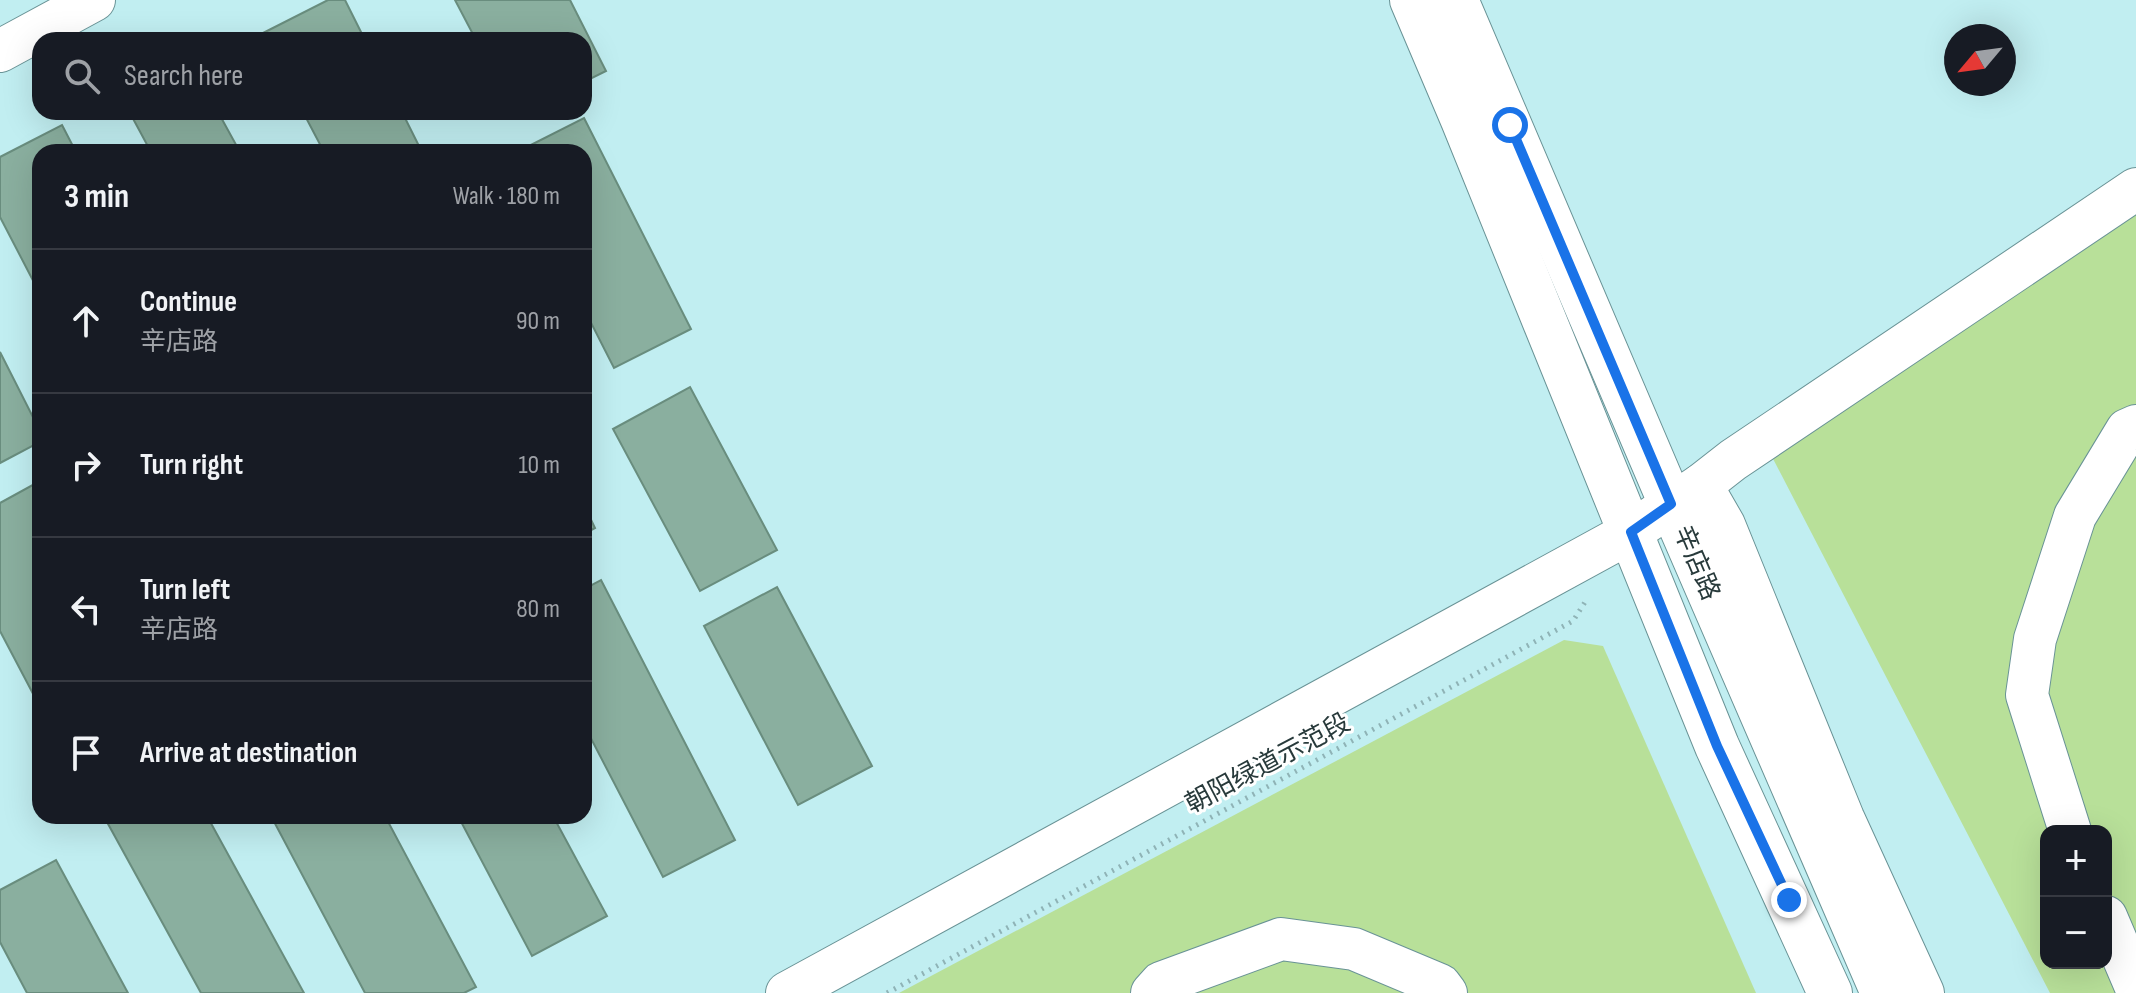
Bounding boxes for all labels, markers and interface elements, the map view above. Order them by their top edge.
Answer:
north arrow [1944,24,2016,96]
search box [32,32,592,120]
icon: search [60,54,104,98]
text: Search here [124,58,243,94]
route start [1492,107,1528,143]
text: 3 min [64,176,129,217]
text: Walk · 180 m [453,181,560,212]
text: Continue [140,284,237,320]
icon: ahead [64,299,108,343]
text: 90 m [516,306,560,337]
text: 辛店路 [140,327,218,358]
icon: right [64,443,108,487]
text: Turn right [140,447,243,483]
text: 10 m [518,450,560,481]
street label: 辛店路 [1666,521,1726,605]
text: Turn left [140,572,230,608]
icon: left [64,587,108,631]
text: 80 m [516,594,560,625]
text: 辛店路 [140,615,218,646]
street label: 朝阳绿道示范段 [1180,708,1356,820]
icon: arrive [64,731,108,775]
text: Arrive at destination [140,735,357,771]
map controls [2040,825,2112,969]
button: + [2040,825,2112,897]
route end [1771,882,1807,918]
button: − [2040,897,2112,969]

